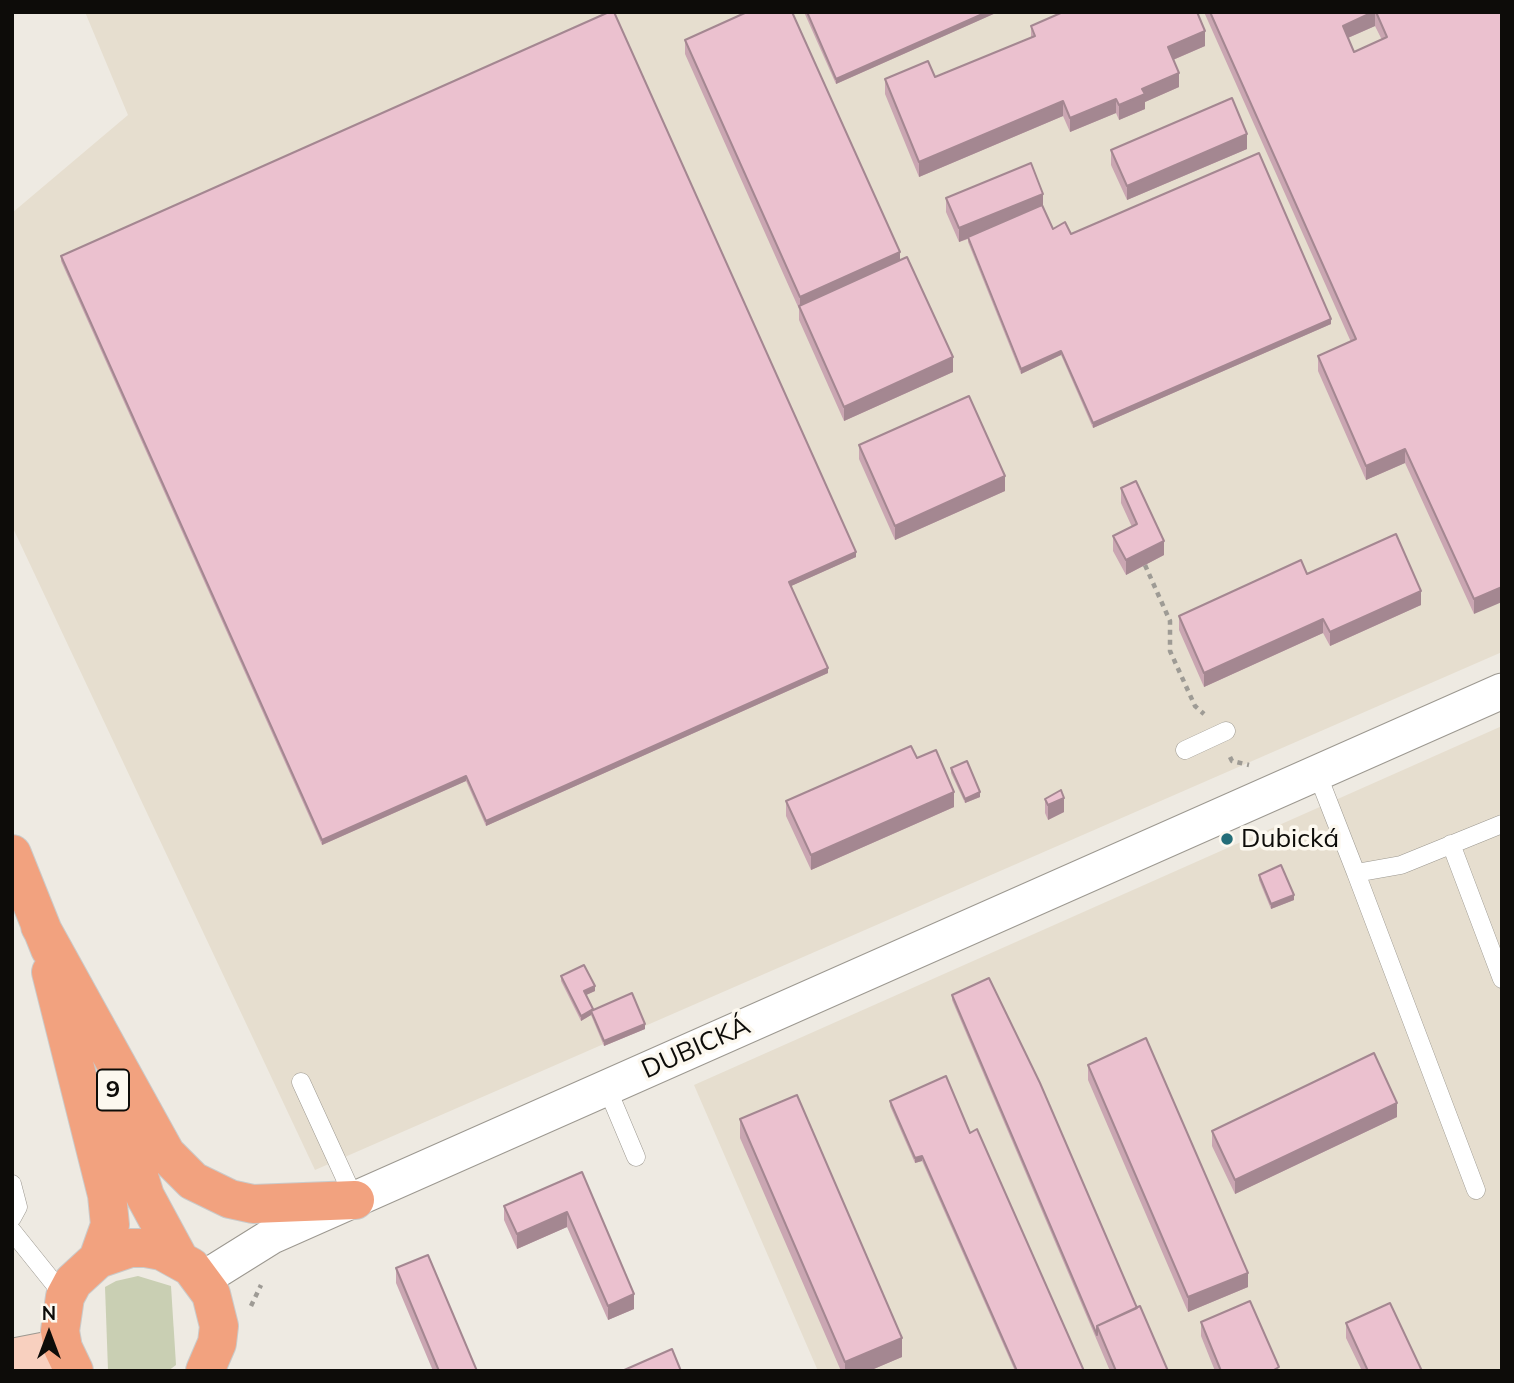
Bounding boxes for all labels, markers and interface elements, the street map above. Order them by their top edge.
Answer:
place label: Dubická [1241,823,1339,855]
marker: Dubická [1219,831,1235,847]
street label: DUBICKÁ [637,1010,755,1086]
road number: 9 [97,1070,129,1110]
north arrow [14,1299,84,1369]
text: N [42,1301,56,1325]

